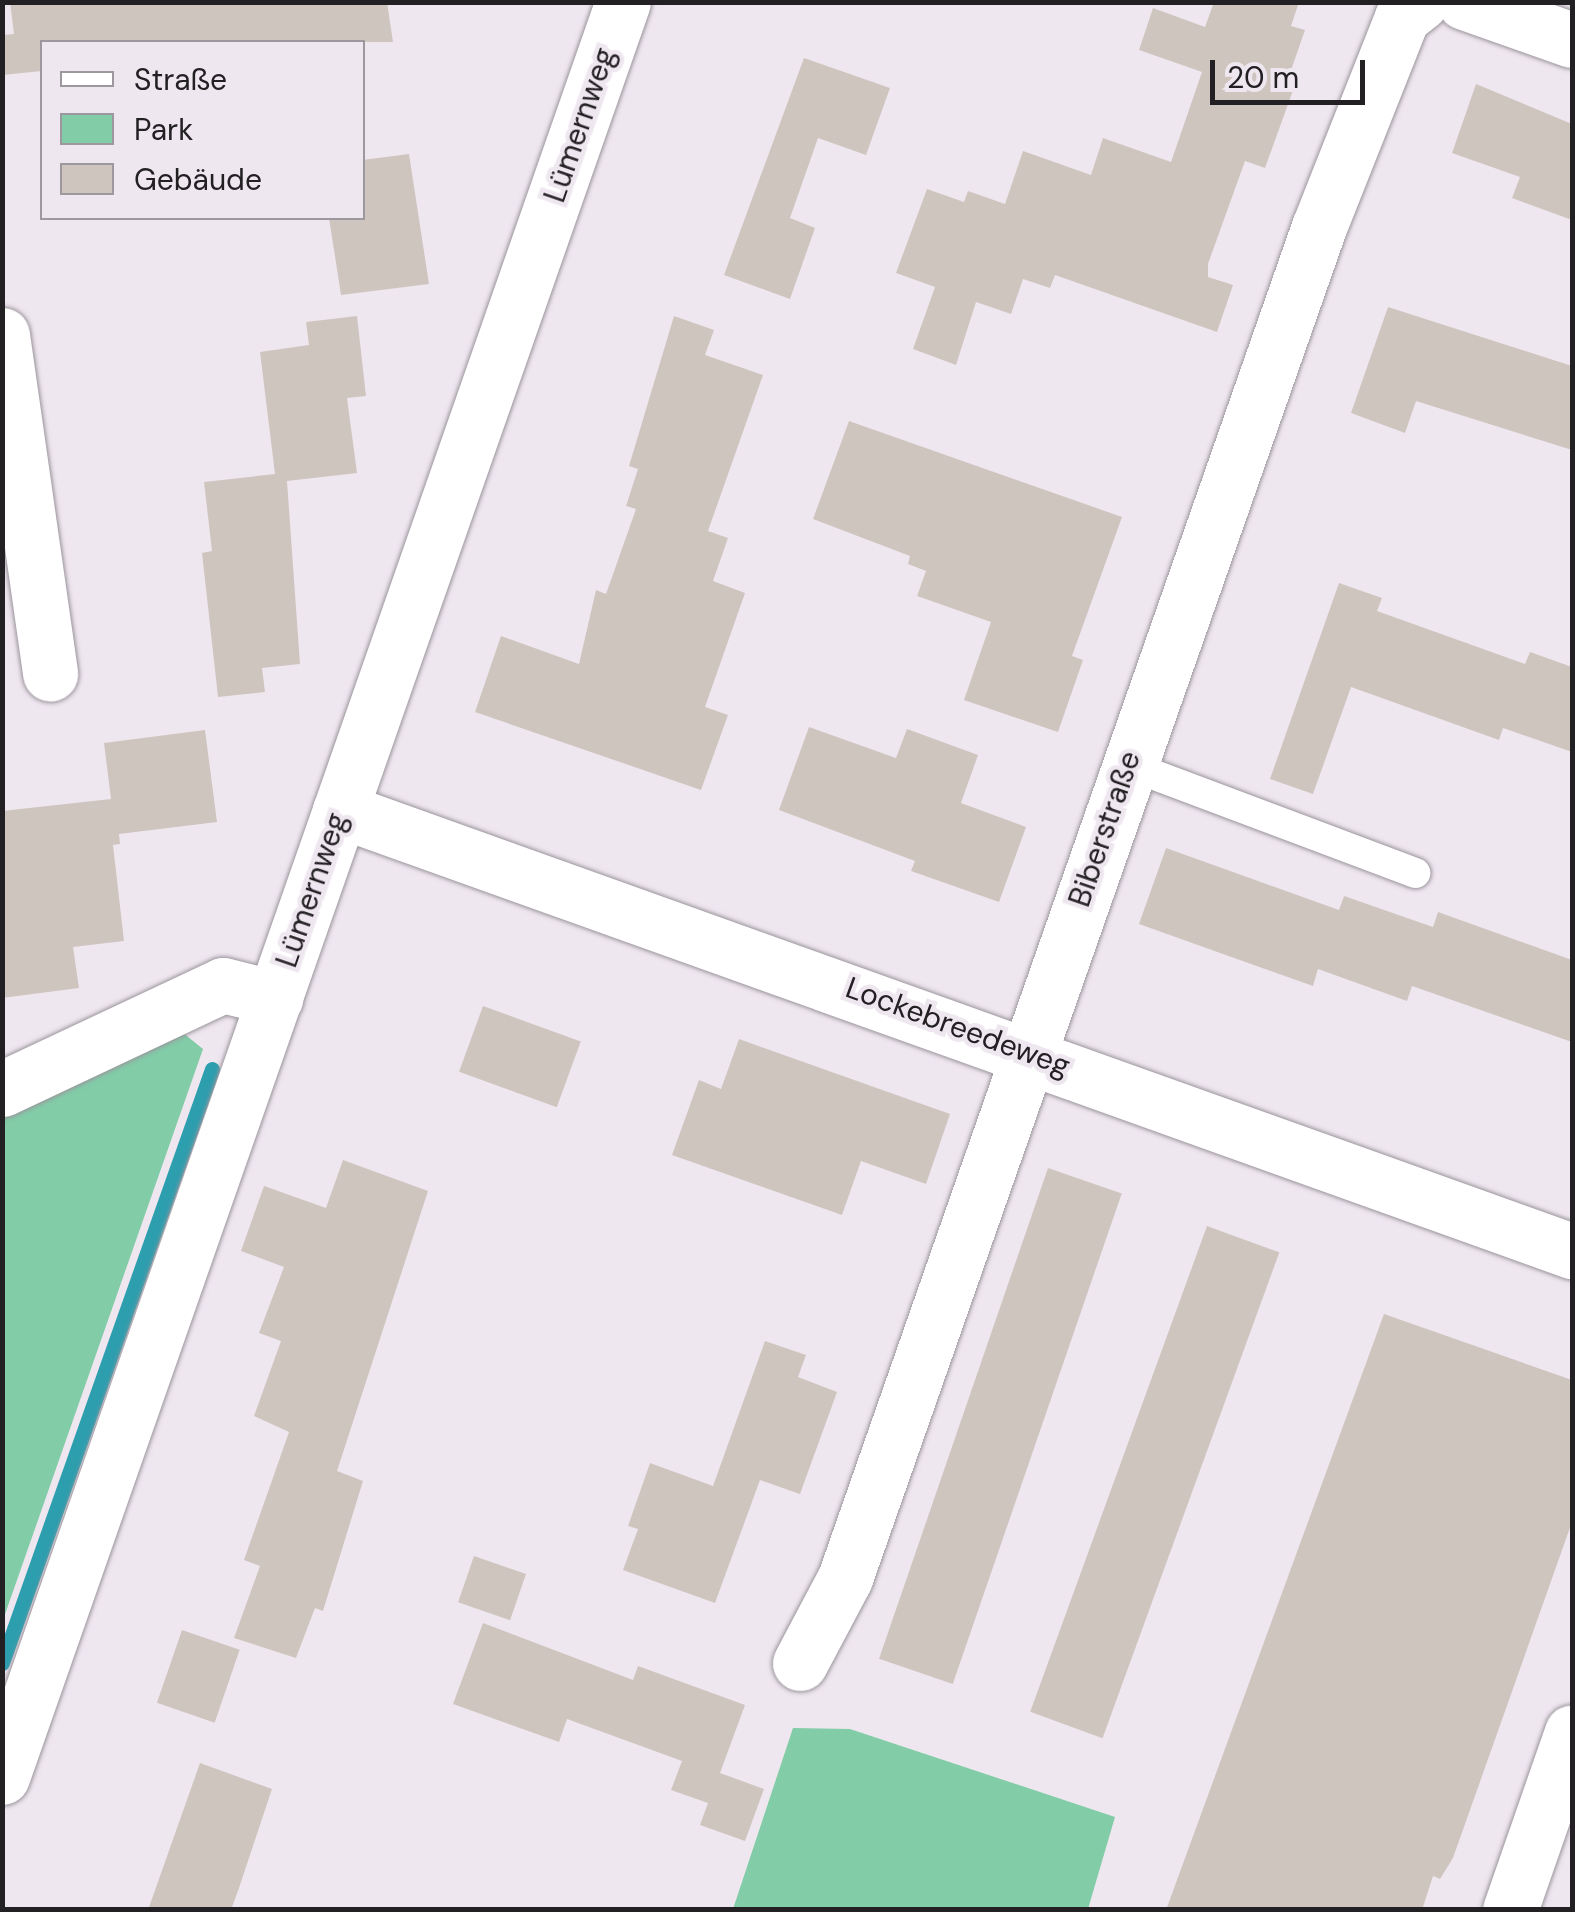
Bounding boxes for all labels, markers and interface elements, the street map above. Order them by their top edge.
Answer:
legend [40,40,365,220]
scale bar [1215,40,1370,102]
street label: Lümernweg [537,43,623,207]
text: 20 m [1227,58,1299,97]
text: Straße [134,60,227,99]
text: Park [134,110,193,149]
text: Gebäude [134,160,262,199]
street label: Biberstraße [1062,746,1148,912]
street label: Lümernweg [269,808,355,972]
street label: Lockebreedeweg [841,970,1075,1084]

